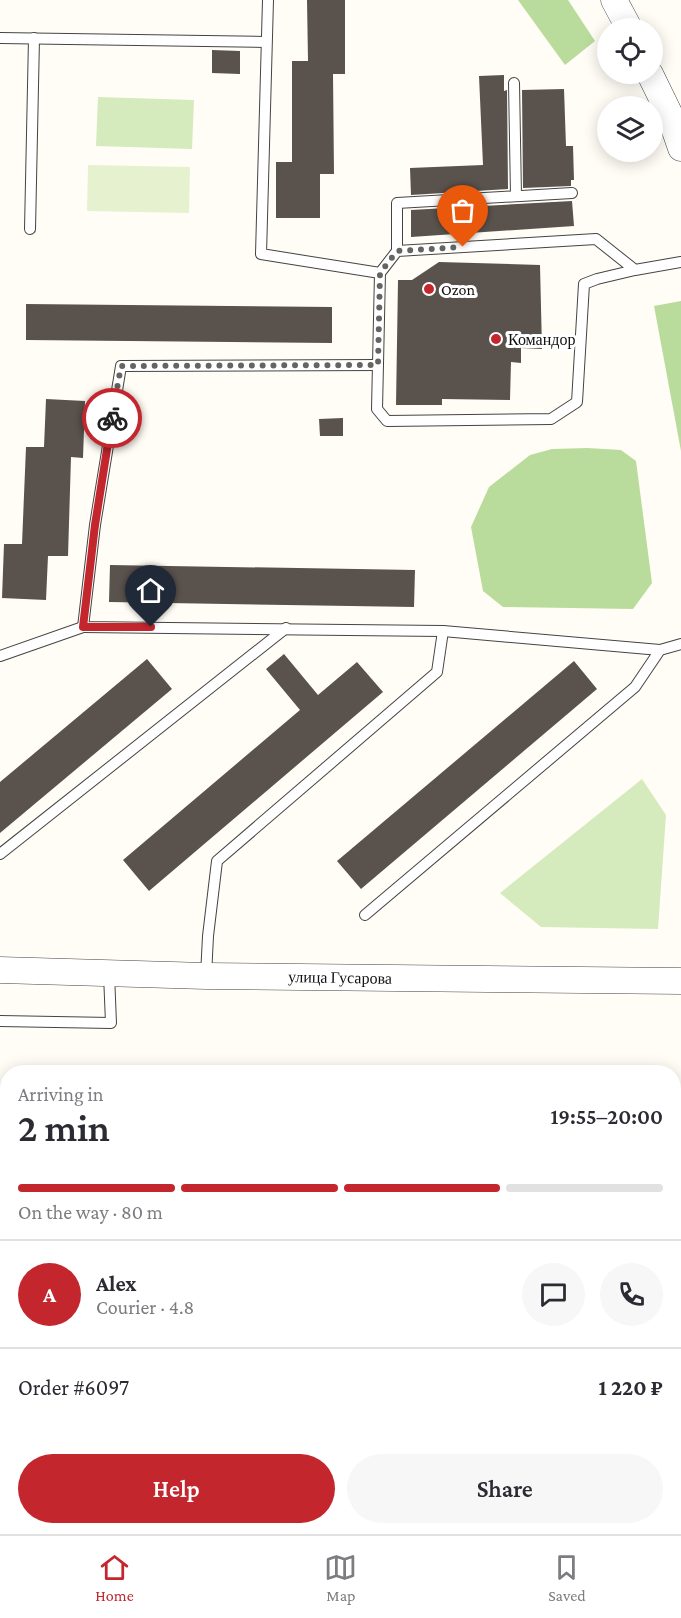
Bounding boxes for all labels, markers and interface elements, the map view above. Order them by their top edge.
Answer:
map controls [597,18,663,162]
button: locate [597,18,663,84]
button: layers [597,96,663,162]
pin [437,185,488,247]
icon: bag [446,194,479,227]
place label: Ozon [441,281,475,298]
marker: Ozon [422,282,436,296]
place label: Командор [508,331,575,349]
marker: Командор [489,332,503,346]
courier [82,388,142,448]
icon: bike [96,402,129,435]
pin [125,565,176,627]
icon: home [134,574,167,607]
street label: улица Гусарова [288,968,392,988]
text: Arriving in [18,1083,103,1105]
text: 19:55–20:00 [550,1104,663,1129]
text: 2 min [18,1106,110,1149]
text: On the way · 80 m [18,1201,163,1223]
button: chat [522,1263,585,1326]
button: phone [600,1263,663,1326]
text: Alex [96,1271,137,1296]
text: A [43,1282,56,1307]
text: Courier · 4.8 [96,1296,194,1318]
text: Order #6097 [18,1375,129,1400]
text: 1 220 ₽ [599,1375,663,1400]
button: Help [18,1454,335,1523]
button: Share [347,1454,663,1523]
tab: Home [95,1551,134,1604]
tab: Map [324,1551,357,1604]
tab: Saved [548,1551,586,1604]

